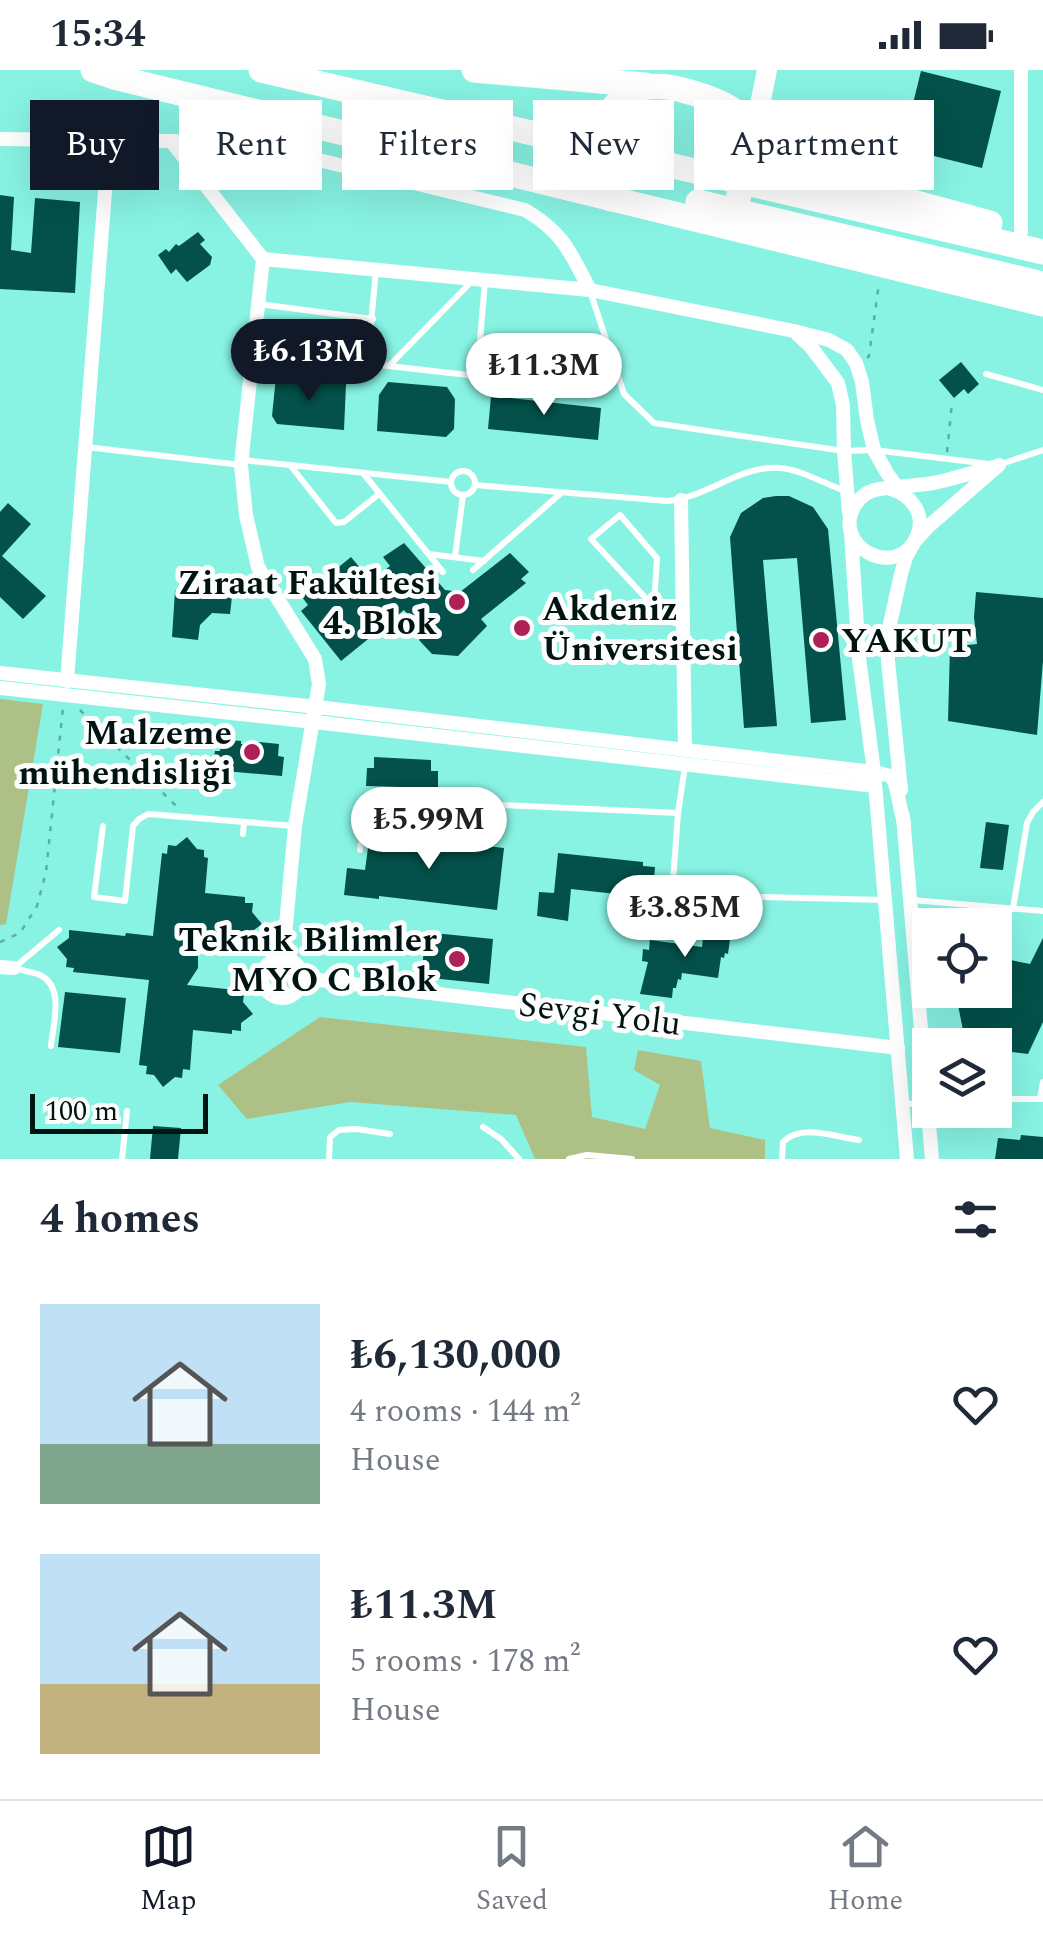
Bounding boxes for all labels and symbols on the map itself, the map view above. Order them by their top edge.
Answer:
pin: ₺6.13M [228,319,390,404]
pin: ₺11.3M [463,333,625,418]
place label: Ziraat Fakültesi 4. Blok [177,557,437,650]
place label: Akdeniz Üniversitesi [542,583,738,676]
marker: Ziraat Fakültesi 4. Blok [446,591,468,613]
place label: YAKUT [841,615,972,668]
marker: Akdeniz Üniversitesi [511,617,533,639]
marker: YAKUT [810,629,832,651]
place label: Malzeme mühendisliği [18,707,232,800]
marker: Malzeme mühendisliği [241,741,263,763]
pin: ₺5.99M [348,787,510,872]
pin: ₺3.85M [604,875,766,960]
place label: Teknik Bilimler MYO C Blok [178,914,437,1007]
marker: Teknik Bilimler MYO C Blok [446,948,468,970]
street label: Sevgi Yolu [516,978,684,1051]
scale bar [30,1089,208,1134]

